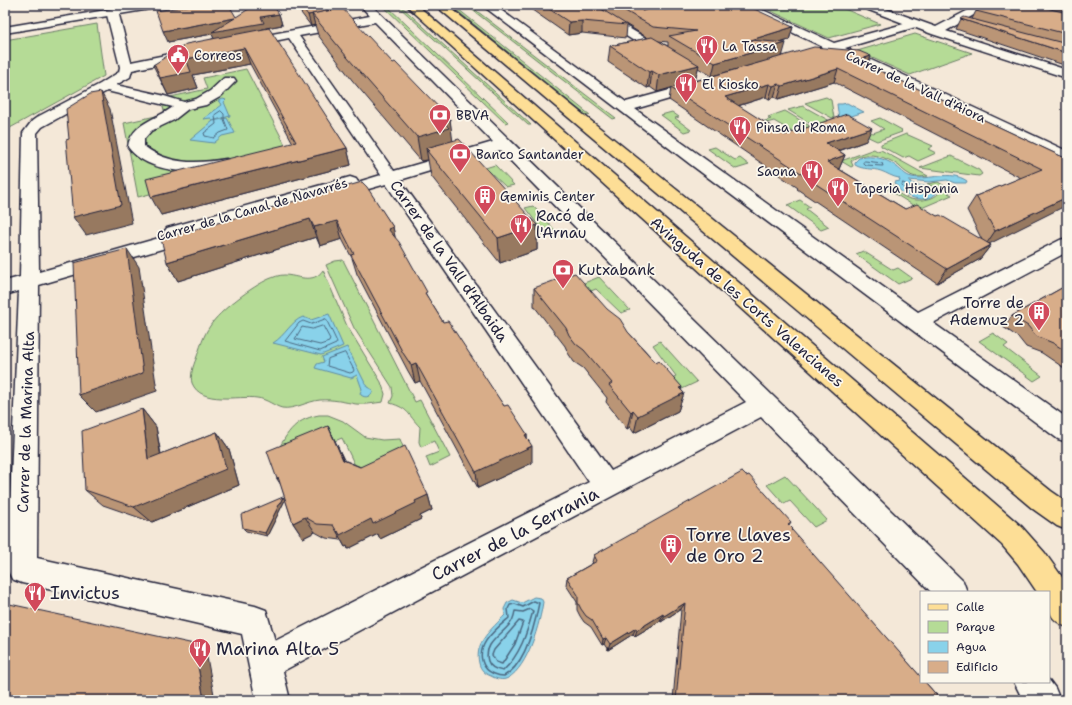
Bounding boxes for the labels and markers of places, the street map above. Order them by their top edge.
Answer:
restaurant icon: La Tassa [694,33,720,66]
place label: La Tassa [722,38,776,55]
public building icon: Correos [165,42,191,75]
place label: Correos [194,47,242,64]
restaurant icon: El Kiosko [673,71,699,104]
place label: El Kiosko [702,76,759,93]
bank icon: BBVA [427,102,453,135]
place label: BBVA [456,107,489,124]
restaurant icon: Pinsa di Roma [727,114,753,147]
place label: Pinsa di Roma [756,119,846,136]
bank icon: Banco Santander [447,141,473,174]
place label: Banco Santander [476,146,584,163]
restaurant icon: Saona [799,158,825,191]
place label: Saona [757,163,796,180]
restaurant icon: Taperia Hispania [825,175,851,208]
place label: Taperia Hispania [854,180,958,197]
building icon: Geminis Center [472,183,498,216]
place label: Geminis Center [500,188,595,205]
place label: Racó de l'Arnau [536,206,595,243]
restaurant icon: Racó de l'Arnau [508,212,534,245]
bank icon: Kutxabank [550,257,576,290]
place label: Kutxabank [578,260,655,280]
place label: Torre de Ademuz 2 [950,293,1024,330]
building icon: Torre de Ademuz 2 [1026,299,1052,332]
place label: Torre Llaves de Oro 2 [686,523,791,568]
building icon: Torre Llaves de Oro 2 [658,532,684,565]
restaurant icon: Invictus [22,580,48,613]
place label: Invictus [50,581,120,605]
restaurant icon: Marina Alta 5 [187,636,213,669]
place label: Marina Alta 5 [216,637,339,661]

